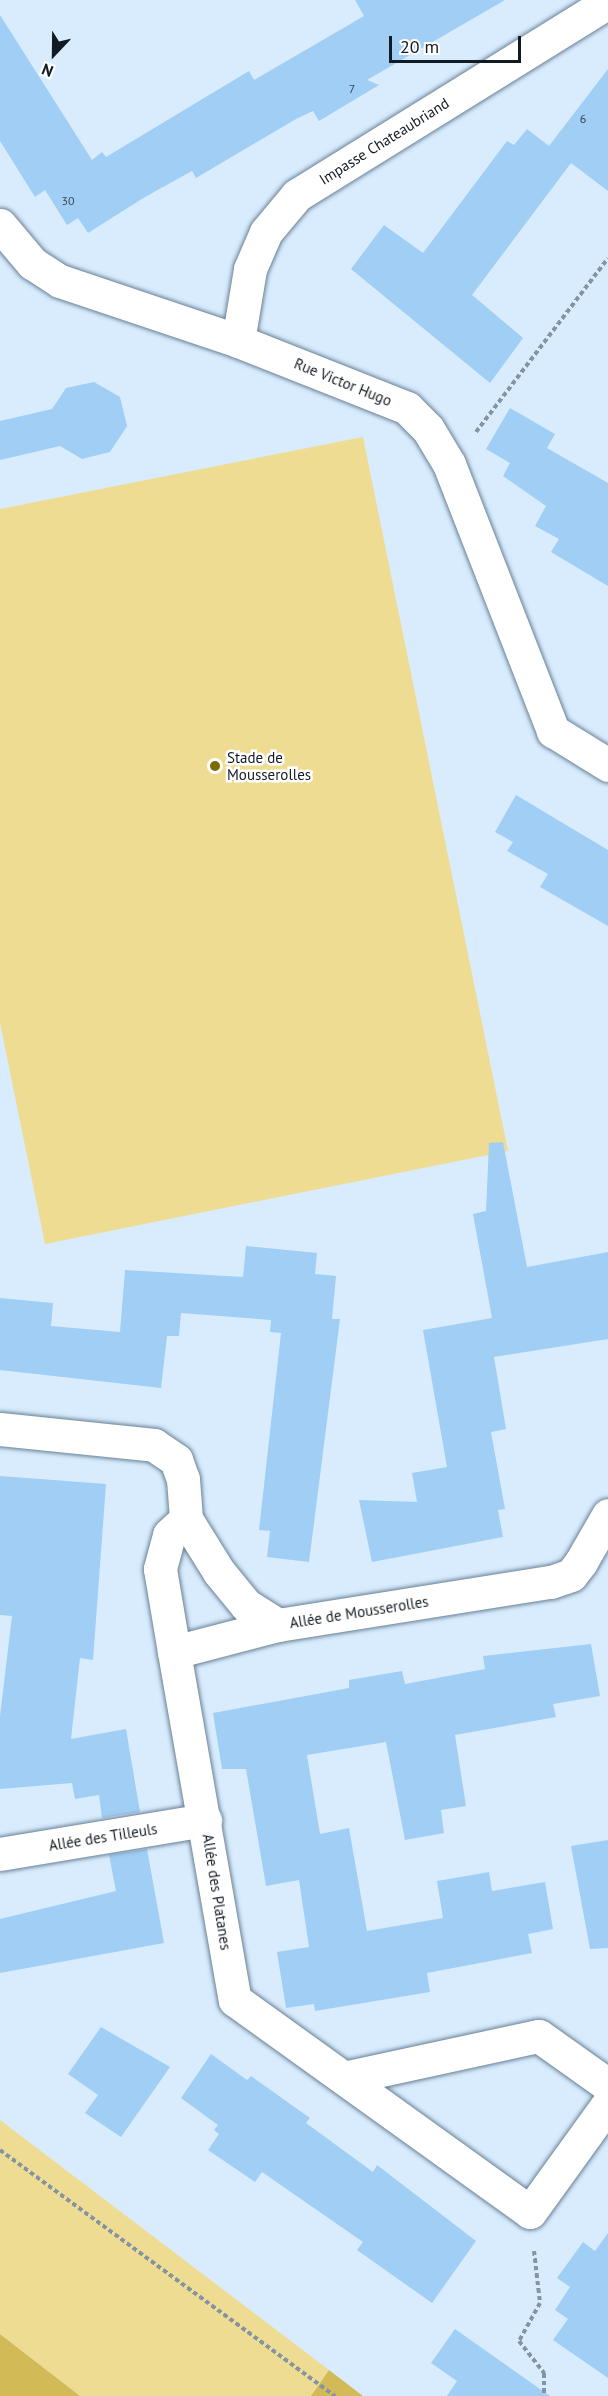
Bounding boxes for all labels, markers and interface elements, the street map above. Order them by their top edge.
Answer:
north arrow [24,24,84,84]
scale bar [392,24,524,62]
text: 20 m [400,35,439,58]
text: N [39,59,56,82]
house number: 7 [349,82,355,96]
street label: Impasse Chateaubriand [316,94,452,188]
house number: 6 [580,112,586,126]
house number: 30 [61,194,75,208]
street label: Rue Victor Hugo [291,354,395,410]
place label: Stade de Mousserolles [227,748,311,783]
marker: Stade de Mousserolles [208,759,222,773]
street label: Allée de Mousserolles [288,1592,430,1632]
street label: Allée des Tilleuls [47,1819,159,1855]
street label: Allée des Platanes [199,1833,235,1951]

